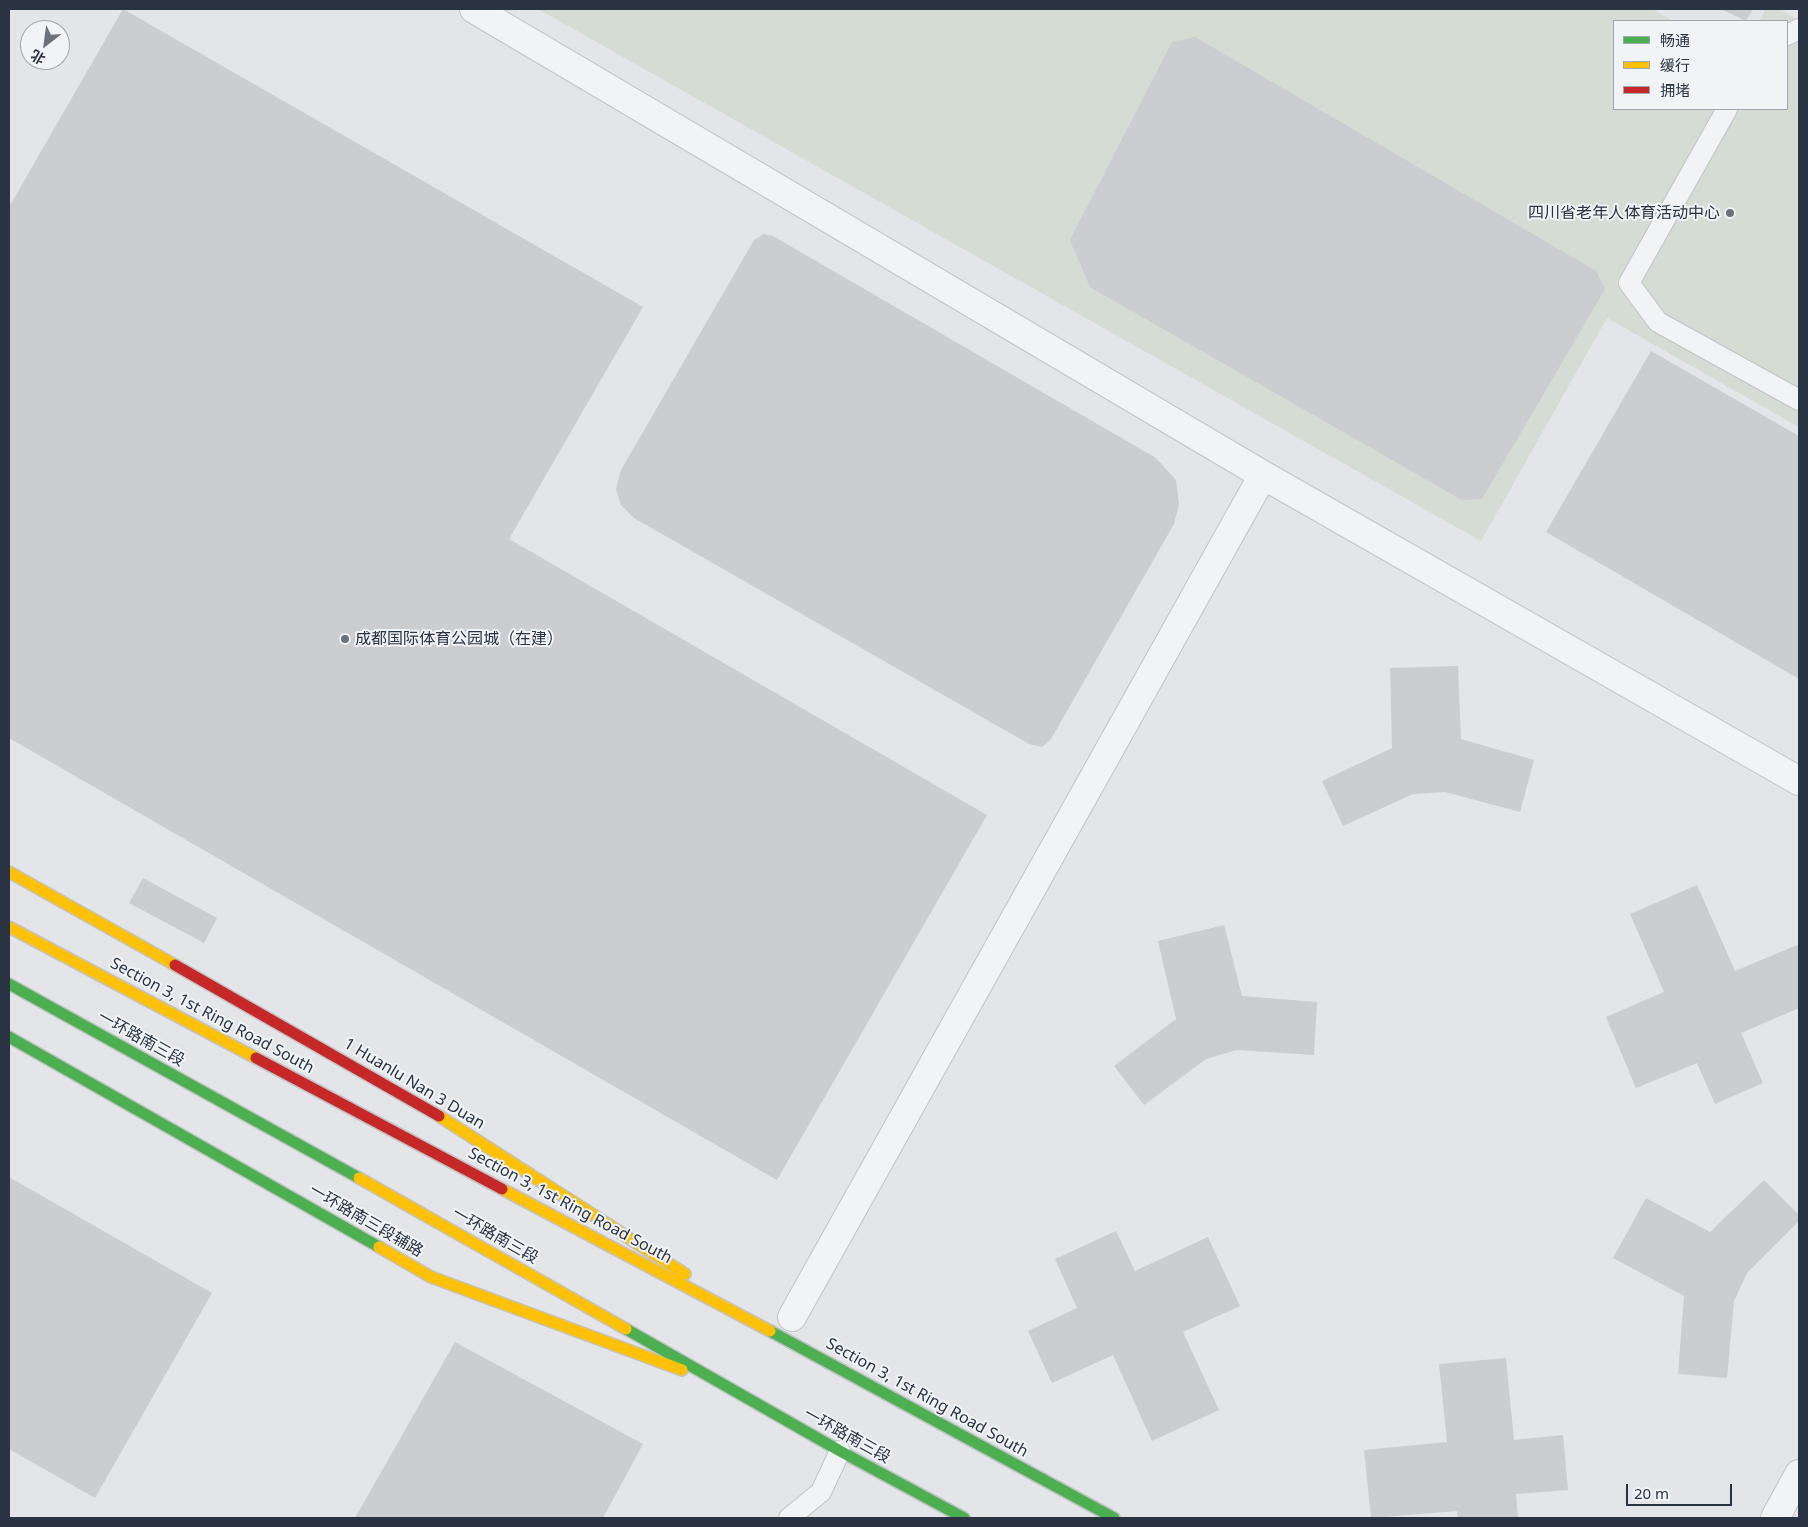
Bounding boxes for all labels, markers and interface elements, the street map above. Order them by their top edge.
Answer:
north arrow [20,20,70,70]
legend [1613,20,1788,110]
text: 畅通 [1660,30,1690,50]
text: 北 [27,46,49,69]
text: 缓行 [1660,55,1690,75]
text: 拥堵 [1660,80,1690,100]
place label: 四川省老年人体育活动中心 [1528,203,1720,223]
marker: 四川省老年人体育活动中心 [1724,207,1736,219]
place label: 成都国际体育公园城（在建） [355,629,563,649]
marker: 成都国际体育公园城（在建） [339,633,351,645]
street label: Section 3, 1st Ring Road South [107,954,317,1078]
street label: 一环路南三段 [94,1007,188,1071]
street label: 1 Huanlu Nan 3 Duan [340,1034,488,1134]
street label: Section 3, 1st Ring Road South [465,1144,675,1268]
street label: 一环路南三段辅路 [306,1181,426,1261]
street label: 一环路南三段 [449,1204,541,1268]
street label: Section 3, 1st Ring Road South [823,1334,1031,1462]
street label: 一环路南三段 [800,1404,894,1468]
scale bar [1628,1474,1734,1506]
text: 20 m [1634,1483,1669,1503]

